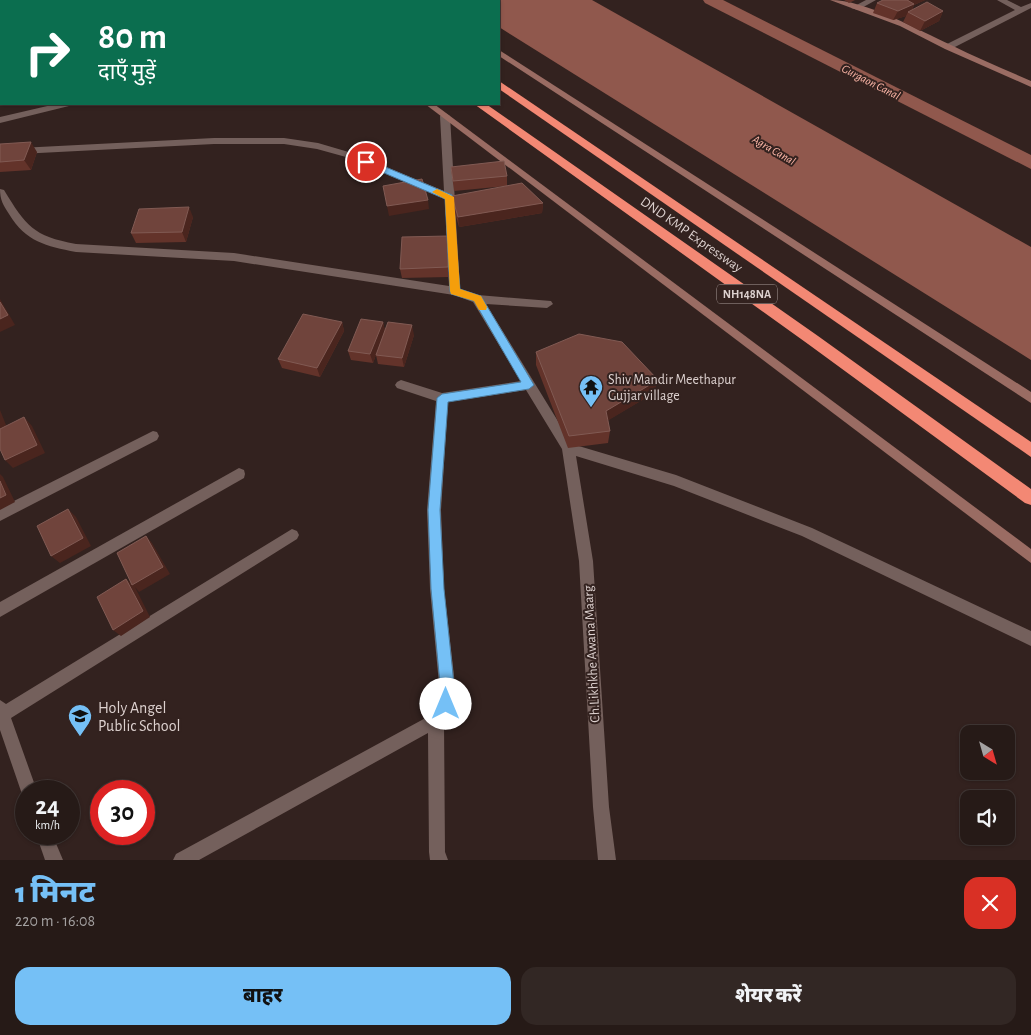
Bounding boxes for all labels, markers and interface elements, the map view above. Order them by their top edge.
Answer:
icon: right [15,20,80,85]
text: 80 m [98,20,167,55]
text: दाएँ मुड़ें [98,61,156,83]
water label: Gurgaon Canal [840,62,902,102]
water label: Agra Canal [750,132,798,167]
pin [345,141,387,183]
icon: arrive [352,148,380,176]
street label: DND KMP Expressway [638,194,745,275]
road number: NH148NA [717,284,777,304]
place label: Shiv Mandir Meethapur Gujjar village [608,373,736,403]
temple icon: Shiv Mandir Meethapur Gujjar village [578,374,604,408]
street label: Ch.Likhkhe Awana Maarg [581,585,603,723]
position arrow [419,677,471,729]
place label: Holy Angel Public School [98,700,180,734]
school or university icon: Holy Angel Public School [67,703,93,737]
north arrow [960,725,1015,780]
map controls [960,725,1015,845]
speed limit sign: 30 [90,780,155,845]
button: sound [960,790,1015,845]
text: 24 [35,794,60,819]
text: km/h [35,819,60,831]
button: close [964,877,1016,929]
text: 1 मिनट [15,878,95,908]
text: 220 m · 16:08 [15,913,95,929]
button: बाहर [15,967,511,1025]
button: शेयर करें [521,967,1016,1025]

